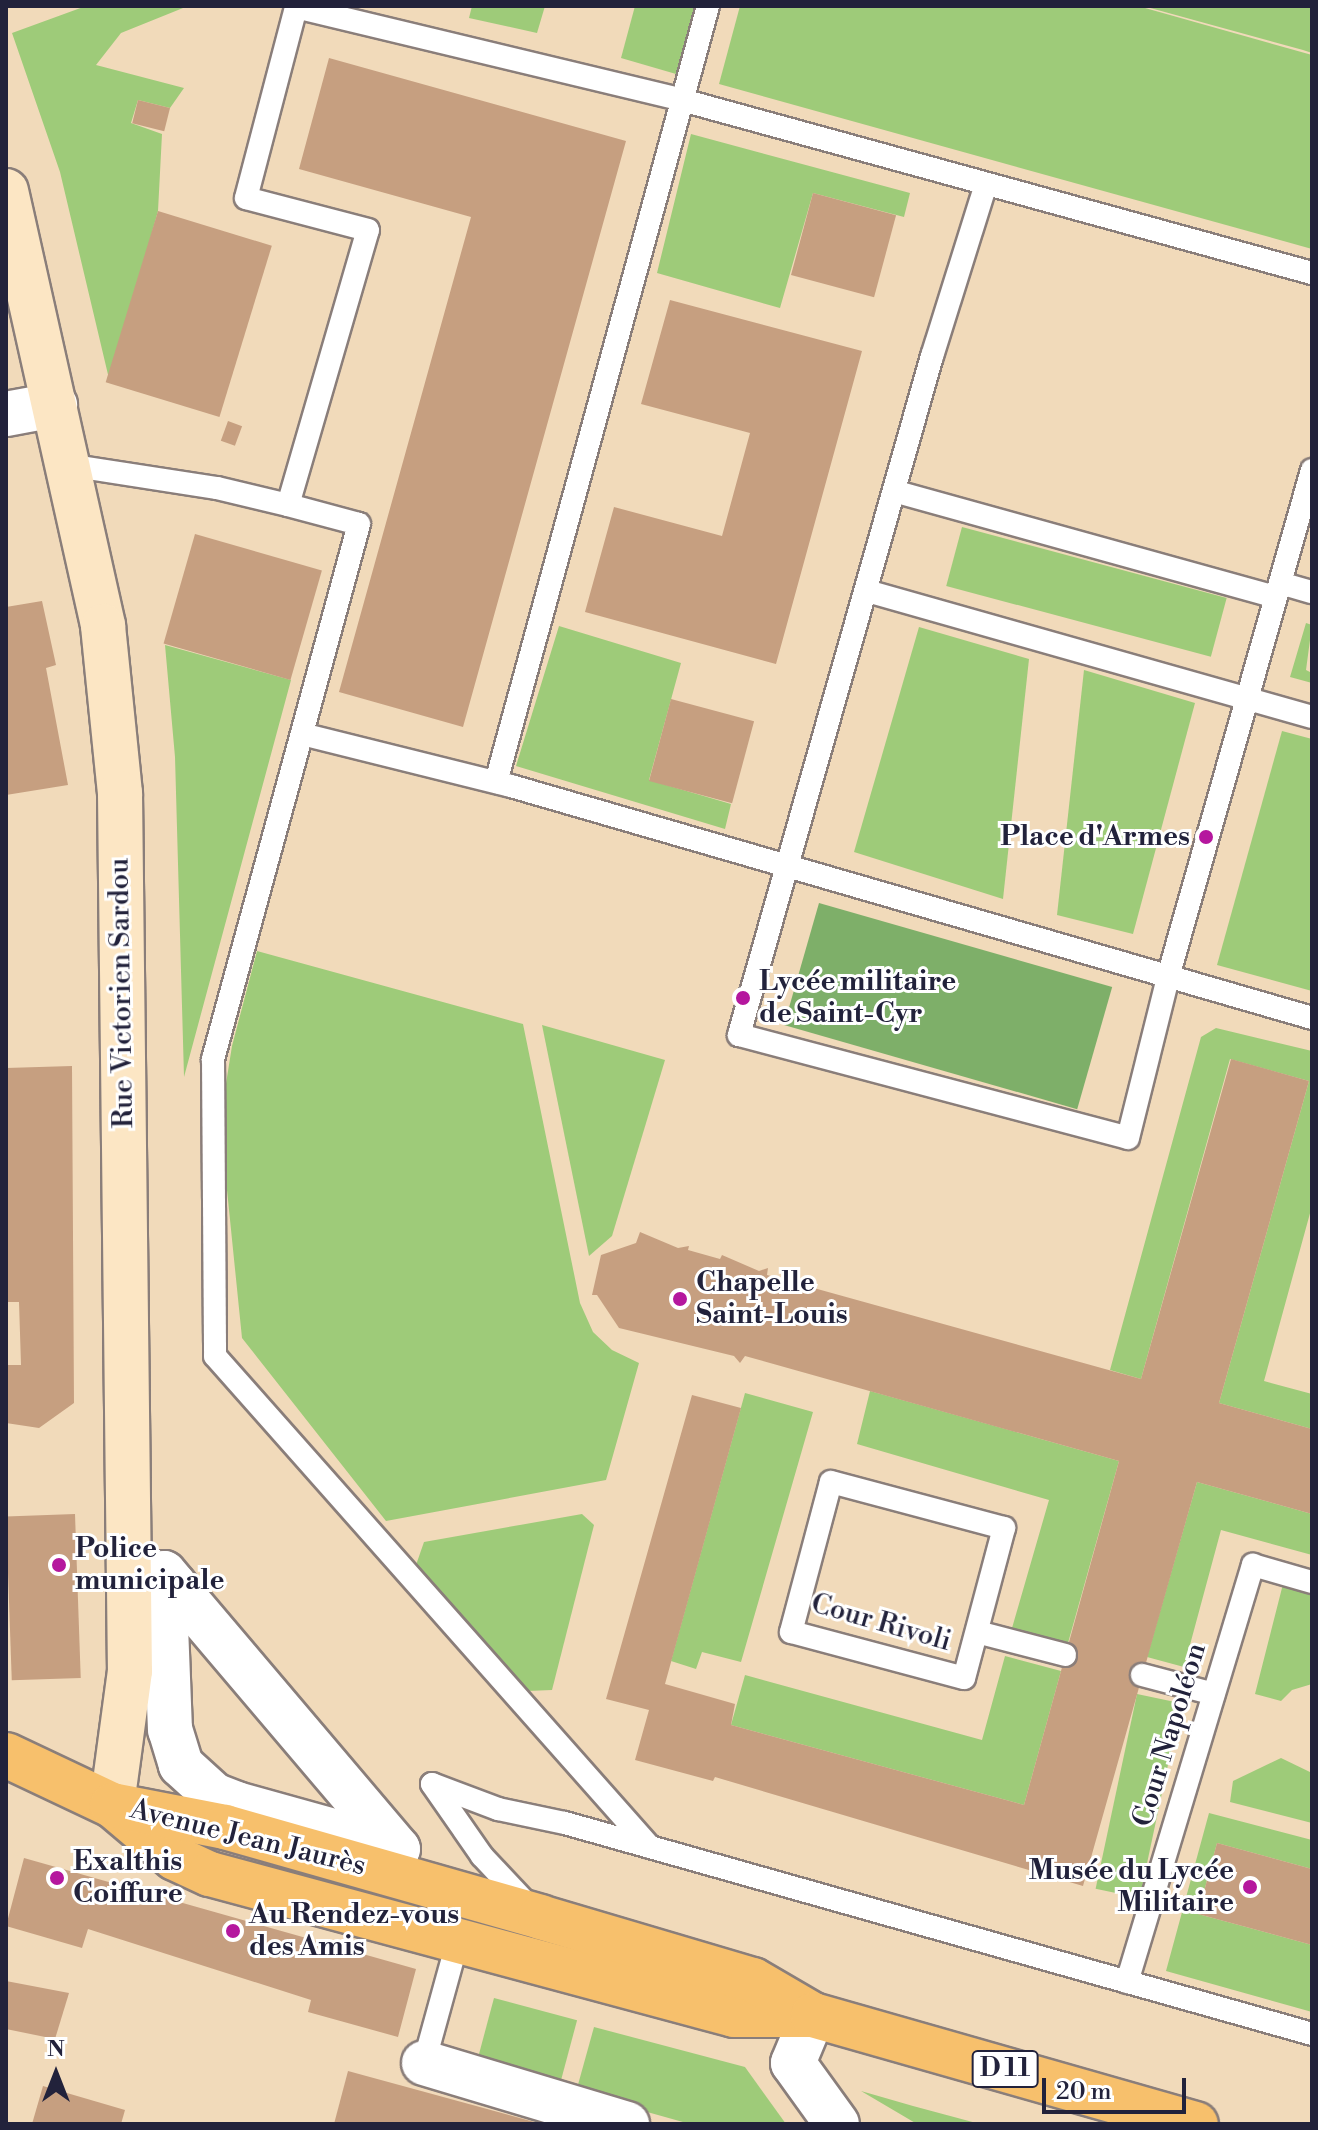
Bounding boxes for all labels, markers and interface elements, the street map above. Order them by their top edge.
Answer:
place label: Place d'Armes [1000,820,1190,854]
marker: Place d'Armes [1197,828,1215,846]
street label: Rue Victorien Sardou [103,857,141,1129]
place label: Lycée militaire de Saint-Cyr [759,965,956,1031]
marker: Lycée militaire de Saint-Cyr [734,989,752,1007]
place label: Chapelle Saint-Louis [696,1266,848,1332]
marker: Chapelle Saint-Louis [671,1290,689,1308]
place label: Police municipale [75,1532,224,1598]
marker: Police municipale [50,1556,68,1574]
street label: Cour Rivoli [807,1587,955,1659]
street label: Cour Napoléon [1126,1639,1214,1831]
street label: Avenue Jean Jaurès [127,1793,369,1883]
place label: Exalthis Coiffure [73,1845,183,1911]
place label: Musée du Lycée Militaire [1028,1854,1234,1920]
marker: Exalthis Coiffure [48,1869,66,1887]
marker: Musée du Lycée Militaire [1241,1878,1259,1896]
place label: Au Rendez-vous des Amis [249,1898,459,1964]
marker: Au Rendez-vous des Amis [224,1922,242,1940]
north arrow [16,2034,96,2114]
text: N [47,2036,65,2063]
road number: D 11 [971,2047,1039,2091]
scale bar [1046,2062,1190,2112]
text: 20 m [1056,2077,1112,2107]

